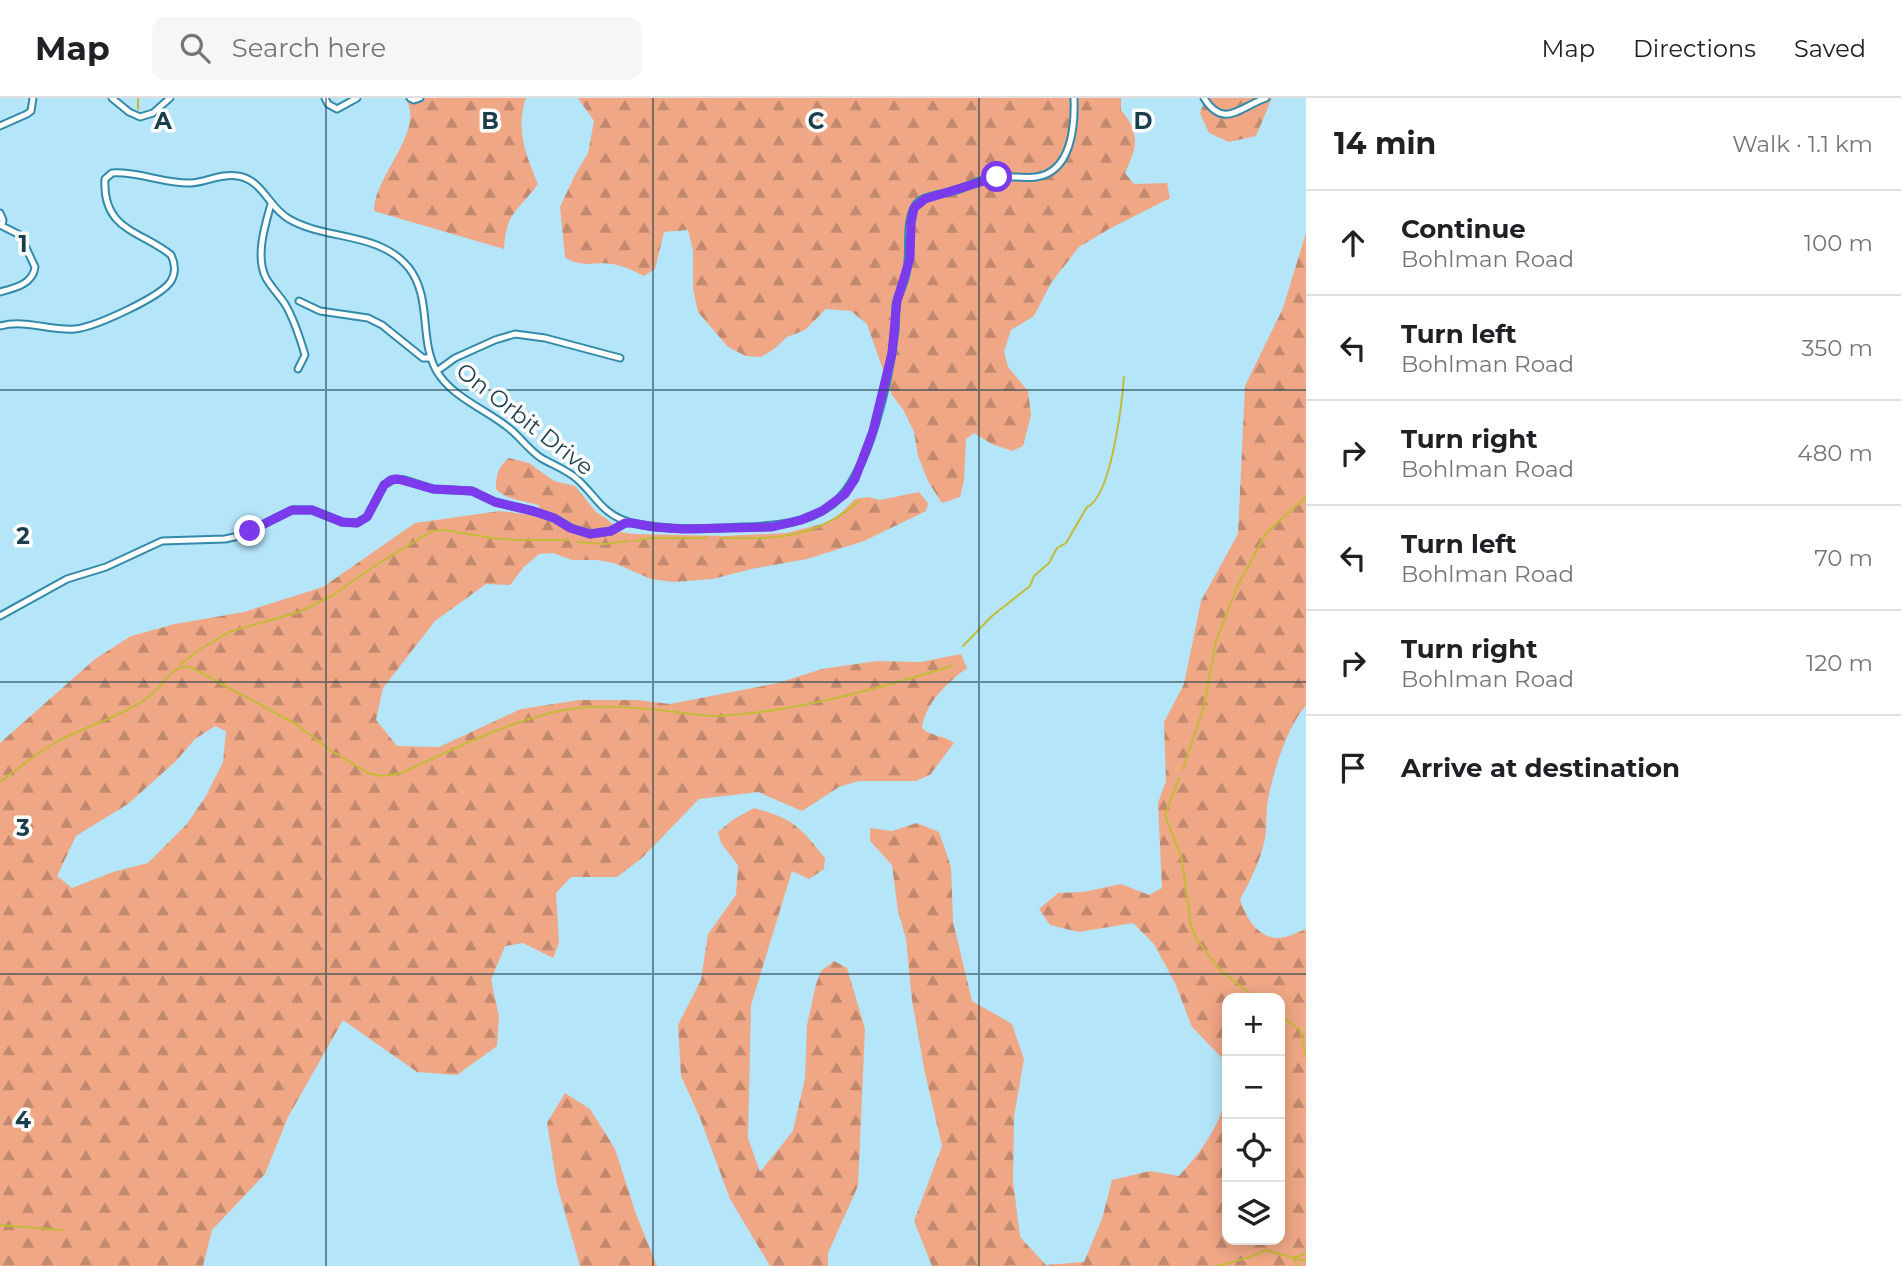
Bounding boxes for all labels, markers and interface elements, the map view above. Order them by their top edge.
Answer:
search box [152,17,642,80]
text: Map [35,28,110,68]
icon: search [176,29,214,67]
text: Search here [232,32,386,64]
text: Map [1542,34,1595,63]
text: Directions [1633,34,1756,63]
text: Saved [1794,34,1866,63]
text: A [153,107,172,135]
text: B [481,107,499,135]
text: C [808,107,825,135]
text: D [1134,107,1153,135]
text: 14 min [1334,125,1436,162]
text: Walk · 1.1 km [1732,130,1873,158]
route start [981,161,1012,192]
text: Continue [1401,213,1526,245]
icon: ahead [1334,224,1372,262]
text: 100 m [1804,229,1873,257]
text: 1 [18,230,28,258]
text: Bohlman Road [1401,245,1574,273]
text: Turn left [1401,318,1517,350]
icon: left [1334,329,1372,367]
text: 350 m [1802,334,1873,362]
text: Bohlman Road [1401,350,1574,378]
street label: On Orbit Drive [451,357,599,481]
text: Turn right [1401,423,1537,455]
icon: right [1334,434,1372,472]
text: 480 m [1797,439,1873,467]
text: Bohlman Road [1401,455,1574,483]
route end [234,515,265,546]
text: 2 [16,522,30,550]
text: Turn left [1401,528,1517,560]
icon: left [1334,539,1372,577]
text: 70 m [1814,544,1873,572]
text: Bohlman Road [1401,560,1574,588]
text: Turn right [1401,633,1537,665]
icon: right [1334,644,1372,682]
text: 120 m [1806,649,1873,677]
text: Bohlman Road [1401,665,1574,693]
icon: arrive [1334,749,1372,787]
text: Arrive at destination [1401,752,1680,784]
text: 3 [15,814,30,842]
map controls [1222,993,1285,1245]
button: + [1222,993,1285,1056]
button: − [1222,1056,1285,1119]
text: 4 [15,1106,31,1134]
button: locate [1222,1119,1285,1182]
button: layers [1222,1182,1285,1245]

